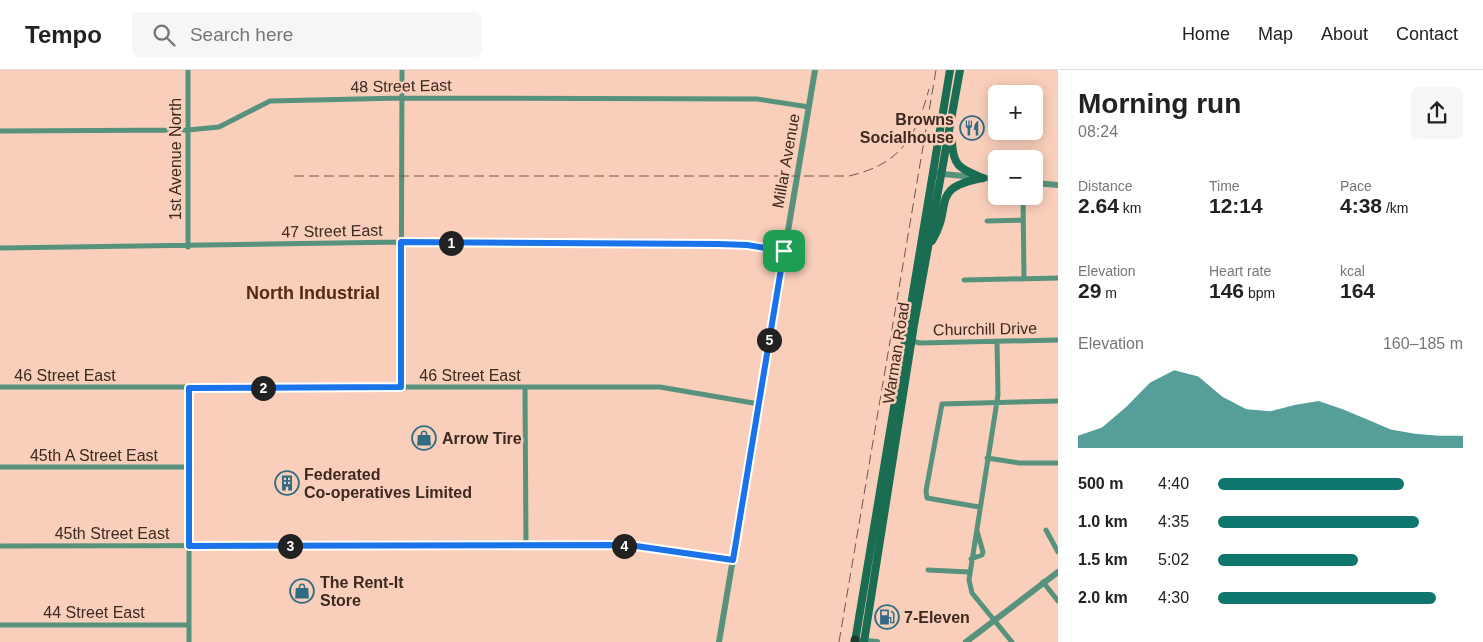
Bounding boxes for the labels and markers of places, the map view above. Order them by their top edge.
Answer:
place label: Browns Socialhouse [860,111,954,146]
restaurant icon: Browns Socialhouse [959,115,985,141]
pin: 1 [438,230,464,256]
pin [763,230,805,272]
pin: 5 [756,328,782,352]
pin: 2 [250,376,276,400]
shop icon: Arrow Tire [411,425,437,451]
place label: Arrow Tire [442,430,522,447]
place label: Federated Co-operatives Limited [304,466,472,501]
building icon: Federated Co-operatives Limited [274,470,300,496]
pin: 3 [278,534,302,558]
pin: 4 [612,534,636,558]
place label: The Rent-It Store [320,574,404,609]
shop icon: The Rent-It Store [289,578,315,604]
fuel station icon: 7-Eleven [874,604,900,630]
place label: 7-Eleven [904,609,970,626]

